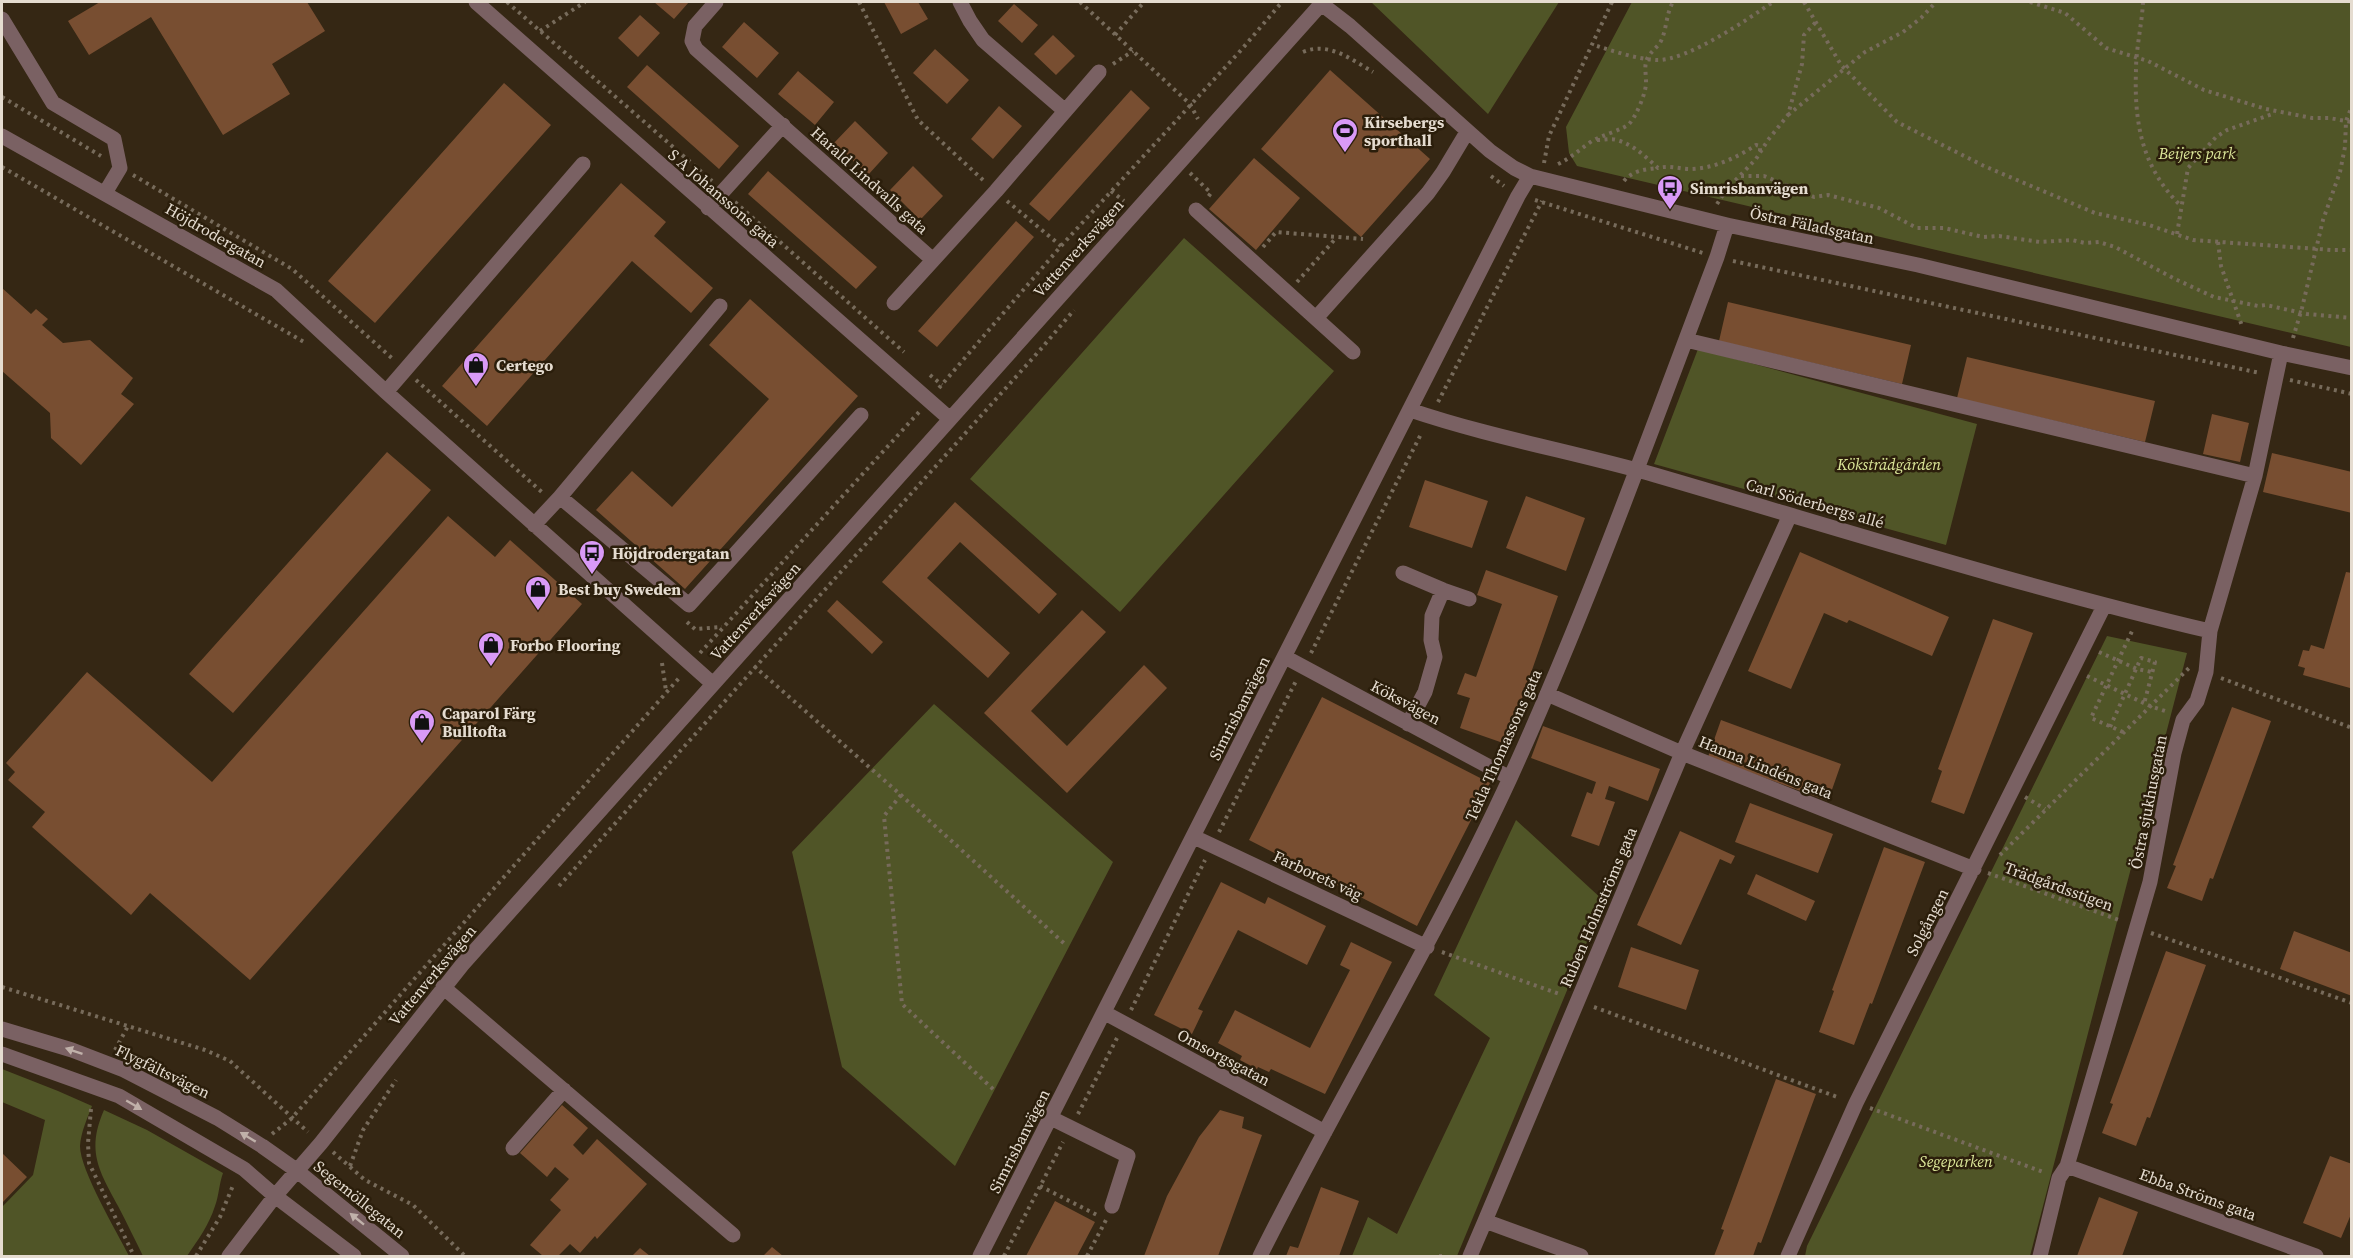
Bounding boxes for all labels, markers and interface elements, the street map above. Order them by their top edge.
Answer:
place label: Kirsebergs sporthall [1364,111,1444,151]
sports icon: Kirsebergs sporthall [1330,116,1360,154]
street label: Harald Lindvalls gata [806,121,934,239]
park label: Beijers park [2157,142,2236,164]
street label: S A Johanssons gata [664,144,785,253]
bus stop icon: Simrisbanvägen [1655,173,1685,211]
place label: Simrisbanvägen [1690,177,1808,199]
street label: Vattenverksvägen [1028,194,1128,302]
street label: Höjdrodergatan [162,197,271,273]
street label: Östra Fäladsgatan [1748,201,1876,249]
shop icon: Certego [461,350,491,388]
place label: Certego [496,354,553,376]
park label: Köksträdgården [1836,453,1941,475]
street label: Carl Söderbergs allé [1743,473,1887,533]
bus stop icon: Höjdrodergatan [577,538,607,576]
place label: Höjdrodergatan [612,542,730,564]
street label: Vattenverksvägen [705,557,805,665]
shop icon: Best buy Sweden [523,574,553,612]
place label: Best buy Sweden [558,578,681,600]
shop icon: Forbo Flooring [476,630,506,668]
place label: Forbo Flooring [510,634,621,656]
street label: Simrisbanvägen [1203,652,1275,764]
street label: Tekla Thomassons gata [1459,665,1547,825]
street label: Köksvägen [1367,674,1445,730]
place label: Caparol Färg Bulltofta [442,702,536,742]
shop icon: Caparol Färg Bulltofta [407,707,437,745]
street label: Hanna Lindéns gata [1696,730,1837,804]
street label: Östra sjukhusgatan [2124,733,2172,871]
street label: Ruben Holmströms gata [1554,822,1642,991]
street label: Farborets väg [1270,845,1366,905]
street label: Trädgårdsstigen [2001,856,2117,916]
street label: Solgången [1901,884,1954,960]
street label: Vattenverksvägen [383,920,481,1030]
street label: Omsorgsgatan [1174,1023,1275,1091]
street label: Flygfältsvägen [112,1039,214,1103]
one-way arrow [65,1046,83,1055]
street label: Simrisbanvägen [983,1085,1055,1197]
one-way arrow [126,1100,143,1110]
one-way arrow [240,1132,256,1143]
park label: Segeparken [1919,1150,1993,1172]
street label: Segemöllegatan [309,1155,411,1243]
street label: Ebba Ströms gata [2136,1163,2260,1226]
one-way arrow [350,1213,365,1226]

